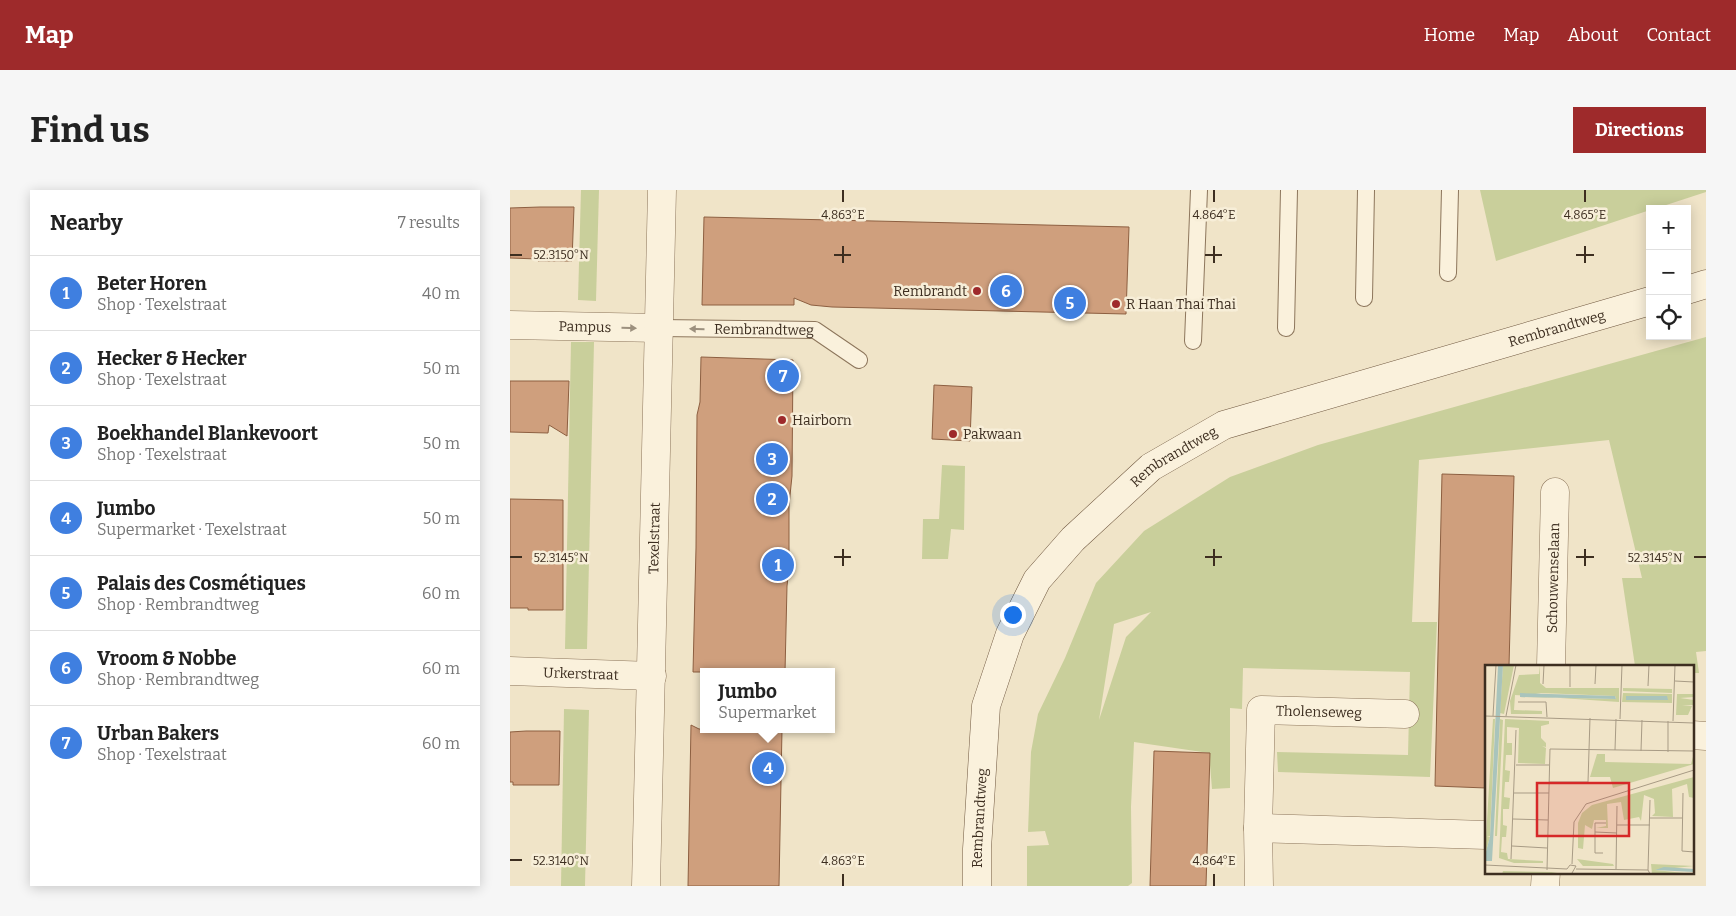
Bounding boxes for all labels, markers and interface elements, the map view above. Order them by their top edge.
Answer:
text: Map [25,21,74,49]
text: Home [1424,24,1475,46]
text: Map [1503,24,1539,46]
text: About [1567,24,1618,46]
text: Contact [1646,24,1711,46]
button: Directions [1573,107,1706,153]
text: Find us [30,109,150,151]
map controls [1646,205,1691,340]
button: + [1646,205,1691,250]
text: 4.863°E [821,208,865,222]
text: 4.864°E [1192,208,1236,222]
text: 4.865°E [1564,208,1606,222]
text: Nearby [50,210,123,236]
text: 7 results [398,213,460,232]
text: 52.3150°N [533,248,589,262]
button: − [1646,250,1691,295]
text: Beter Horen [97,272,207,295]
pin: 6 [990,272,1022,310]
place label: Rembrandt [893,283,967,300]
text: 1 [63,284,69,303]
text: 40 m [422,284,460,303]
pin: 5 [1054,284,1086,322]
marker: Rembrandt [971,285,983,297]
text: Shop · Texelstraat [97,295,227,314]
button: locate [1646,295,1691,340]
place label: R Haan Thai Thai [1126,296,1236,313]
marker: R Haan Thai Thai [1110,298,1122,310]
street label: Rembrandtweg [1506,306,1607,350]
street label: Pampus [558,317,612,336]
street label: Rembrandtweg [714,320,814,338]
one-way arrow [621,324,637,332]
one-way arrow [688,325,704,333]
text: Hecker & Hecker [97,347,247,370]
pin: 7 [767,357,799,395]
text: 2 [61,359,71,378]
text: 50 m [423,359,460,378]
text: Shop · Texelstraat [97,370,227,389]
place label: Hairborn [792,412,852,429]
marker: Hairborn [776,414,788,426]
text: Boekhandel Blankevoort [97,422,318,445]
street label: Rembrandtweg [1127,422,1220,490]
place label: Pakwaan [963,426,1022,443]
marker: Pakwaan [947,428,959,440]
text: 3 [61,434,71,453]
text: 50 m [423,434,460,453]
pin: 3 [756,440,788,478]
text: Shop · Texelstraat [97,445,227,464]
pin: 2 [756,480,788,518]
text: Jumbo [97,497,156,520]
street label: Texelstraat [645,502,663,574]
text: 4 [61,509,71,528]
text: 50 m [423,509,460,528]
text: Supermarket · Texelstraat [97,520,287,539]
street label: Schouwenselaan [1543,523,1563,633]
pin: 1 [762,546,794,584]
text: 52.3145°N [533,551,589,565]
text: 52.3145°N [1627,551,1683,565]
text: Palais des Cosmétiques [97,572,306,595]
text: 5 [62,584,70,603]
text: 60 m [422,584,460,603]
text: Shop · Rembrandtweg [97,595,259,614]
your location [1000,602,1026,628]
text: Vroom & Nobbe [97,647,236,670]
text: 6 [61,659,71,678]
text: 60 m [422,659,460,678]
street label: Urkerstraat [543,664,619,683]
inset map [1485,665,1694,874]
popup [700,668,835,733]
text: Shop · Rembrandtweg [97,670,259,689]
text: Jumbo [718,680,777,703]
street label: Tholenseweg [1276,702,1362,721]
text: Supermarket [718,703,817,722]
text: Urban Bakers [97,722,219,745]
text: 7 [62,734,70,753]
text: 60 m [422,734,460,753]
text: Shop · Texelstraat [97,745,227,764]
pin: 4 [752,749,784,787]
street label: Rembrandtweg [968,767,991,868]
text: 52.3140°N [533,854,590,868]
text: 4.863°E [821,854,865,868]
text: 4.864°E [1192,854,1236,868]

